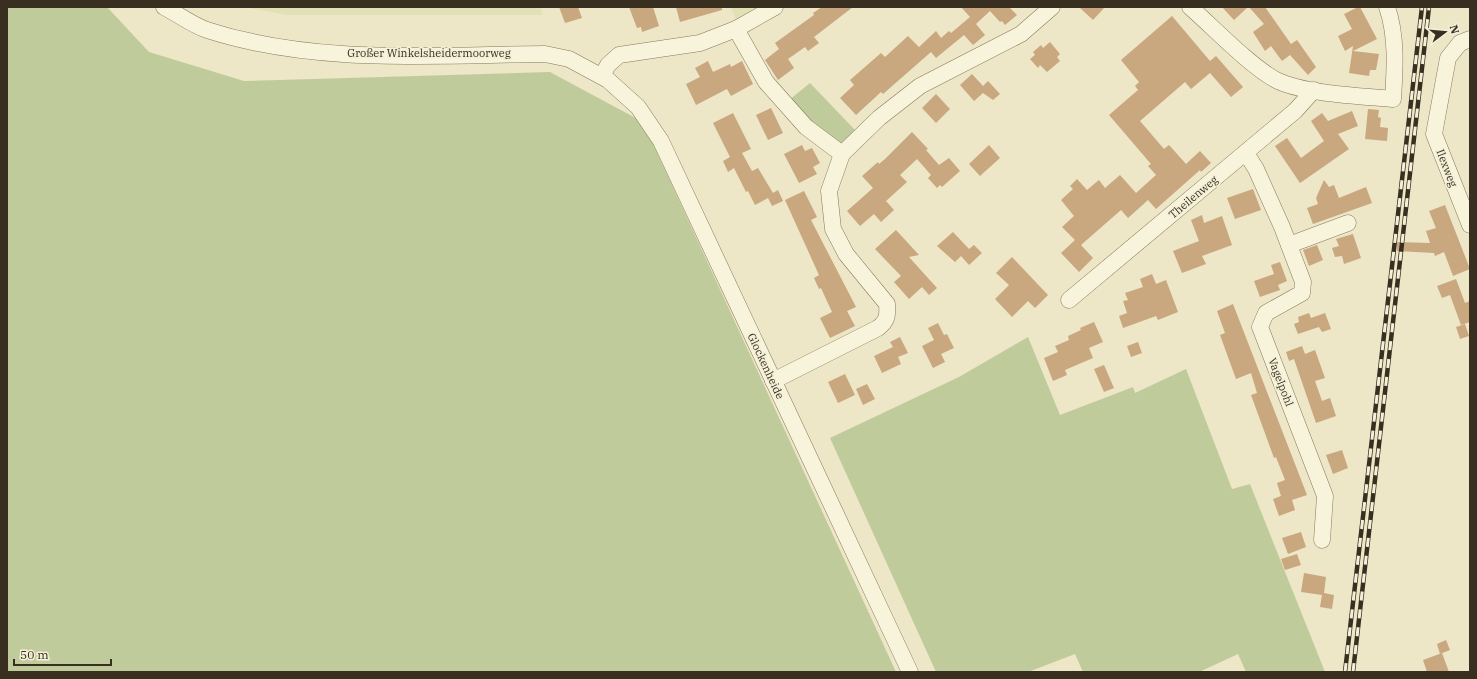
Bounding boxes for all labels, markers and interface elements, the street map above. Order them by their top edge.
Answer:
north arrow [1425,12,1465,52]
text: N [1447,23,1463,36]
street label: Großer Winkelsheidermoorweg [347,46,511,60]
street label: Ilexweg [1433,147,1461,189]
street label: Theilenweg [1166,172,1220,222]
street label: Glockenheide [745,331,787,401]
street label: Vagelpohl [1265,356,1297,408]
scale bar [14,641,111,667]
text: 50 m [20,647,49,662]

